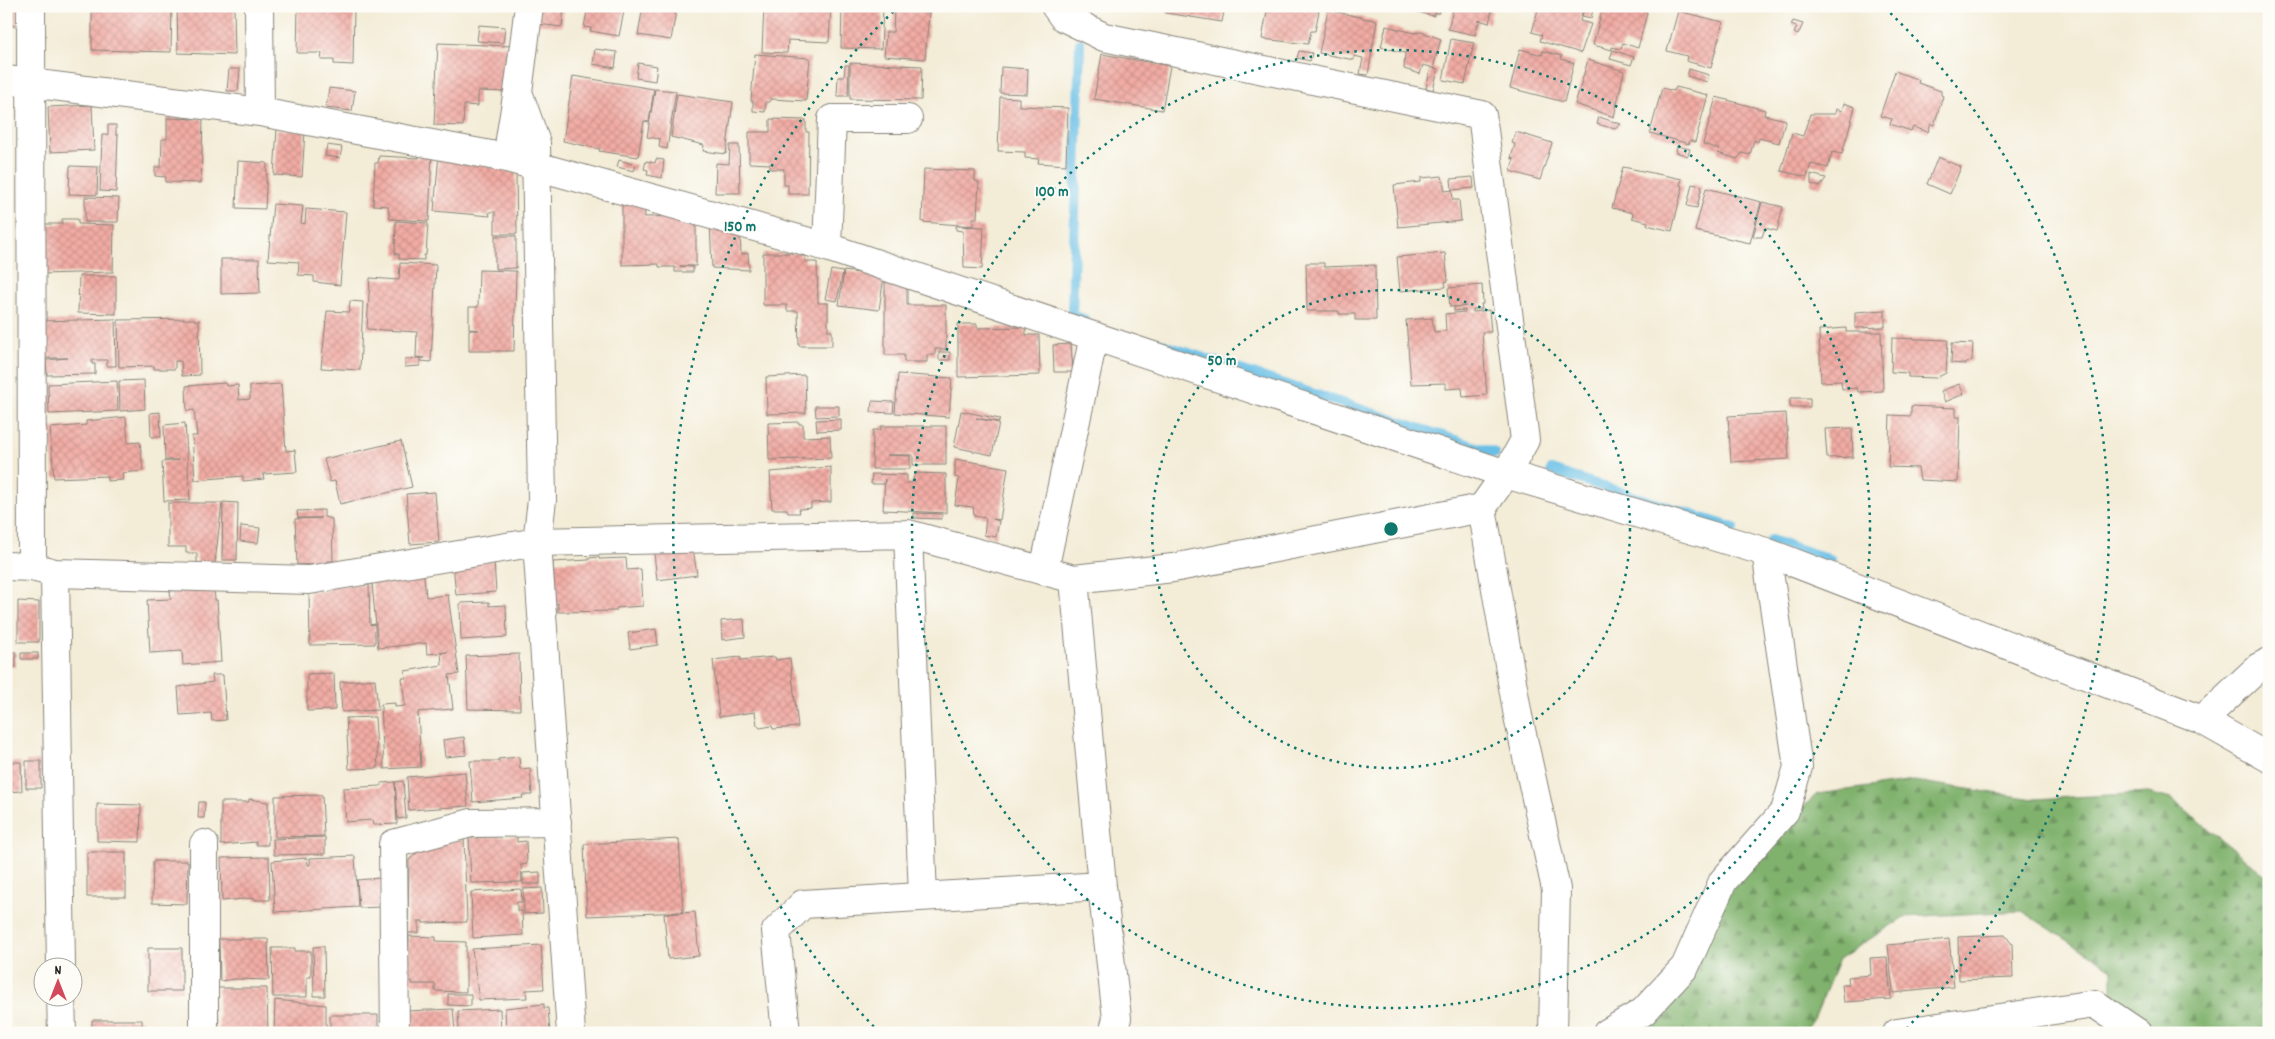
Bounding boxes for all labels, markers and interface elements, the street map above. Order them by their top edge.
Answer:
text: 100 m [1035,182,1069,204]
text: 150 m [724,217,756,239]
text: 50 m [1208,351,1236,373]
centre of rings [1382,520,1400,538]
north arrow [32,956,82,1006]
text: N [55,961,62,981]

